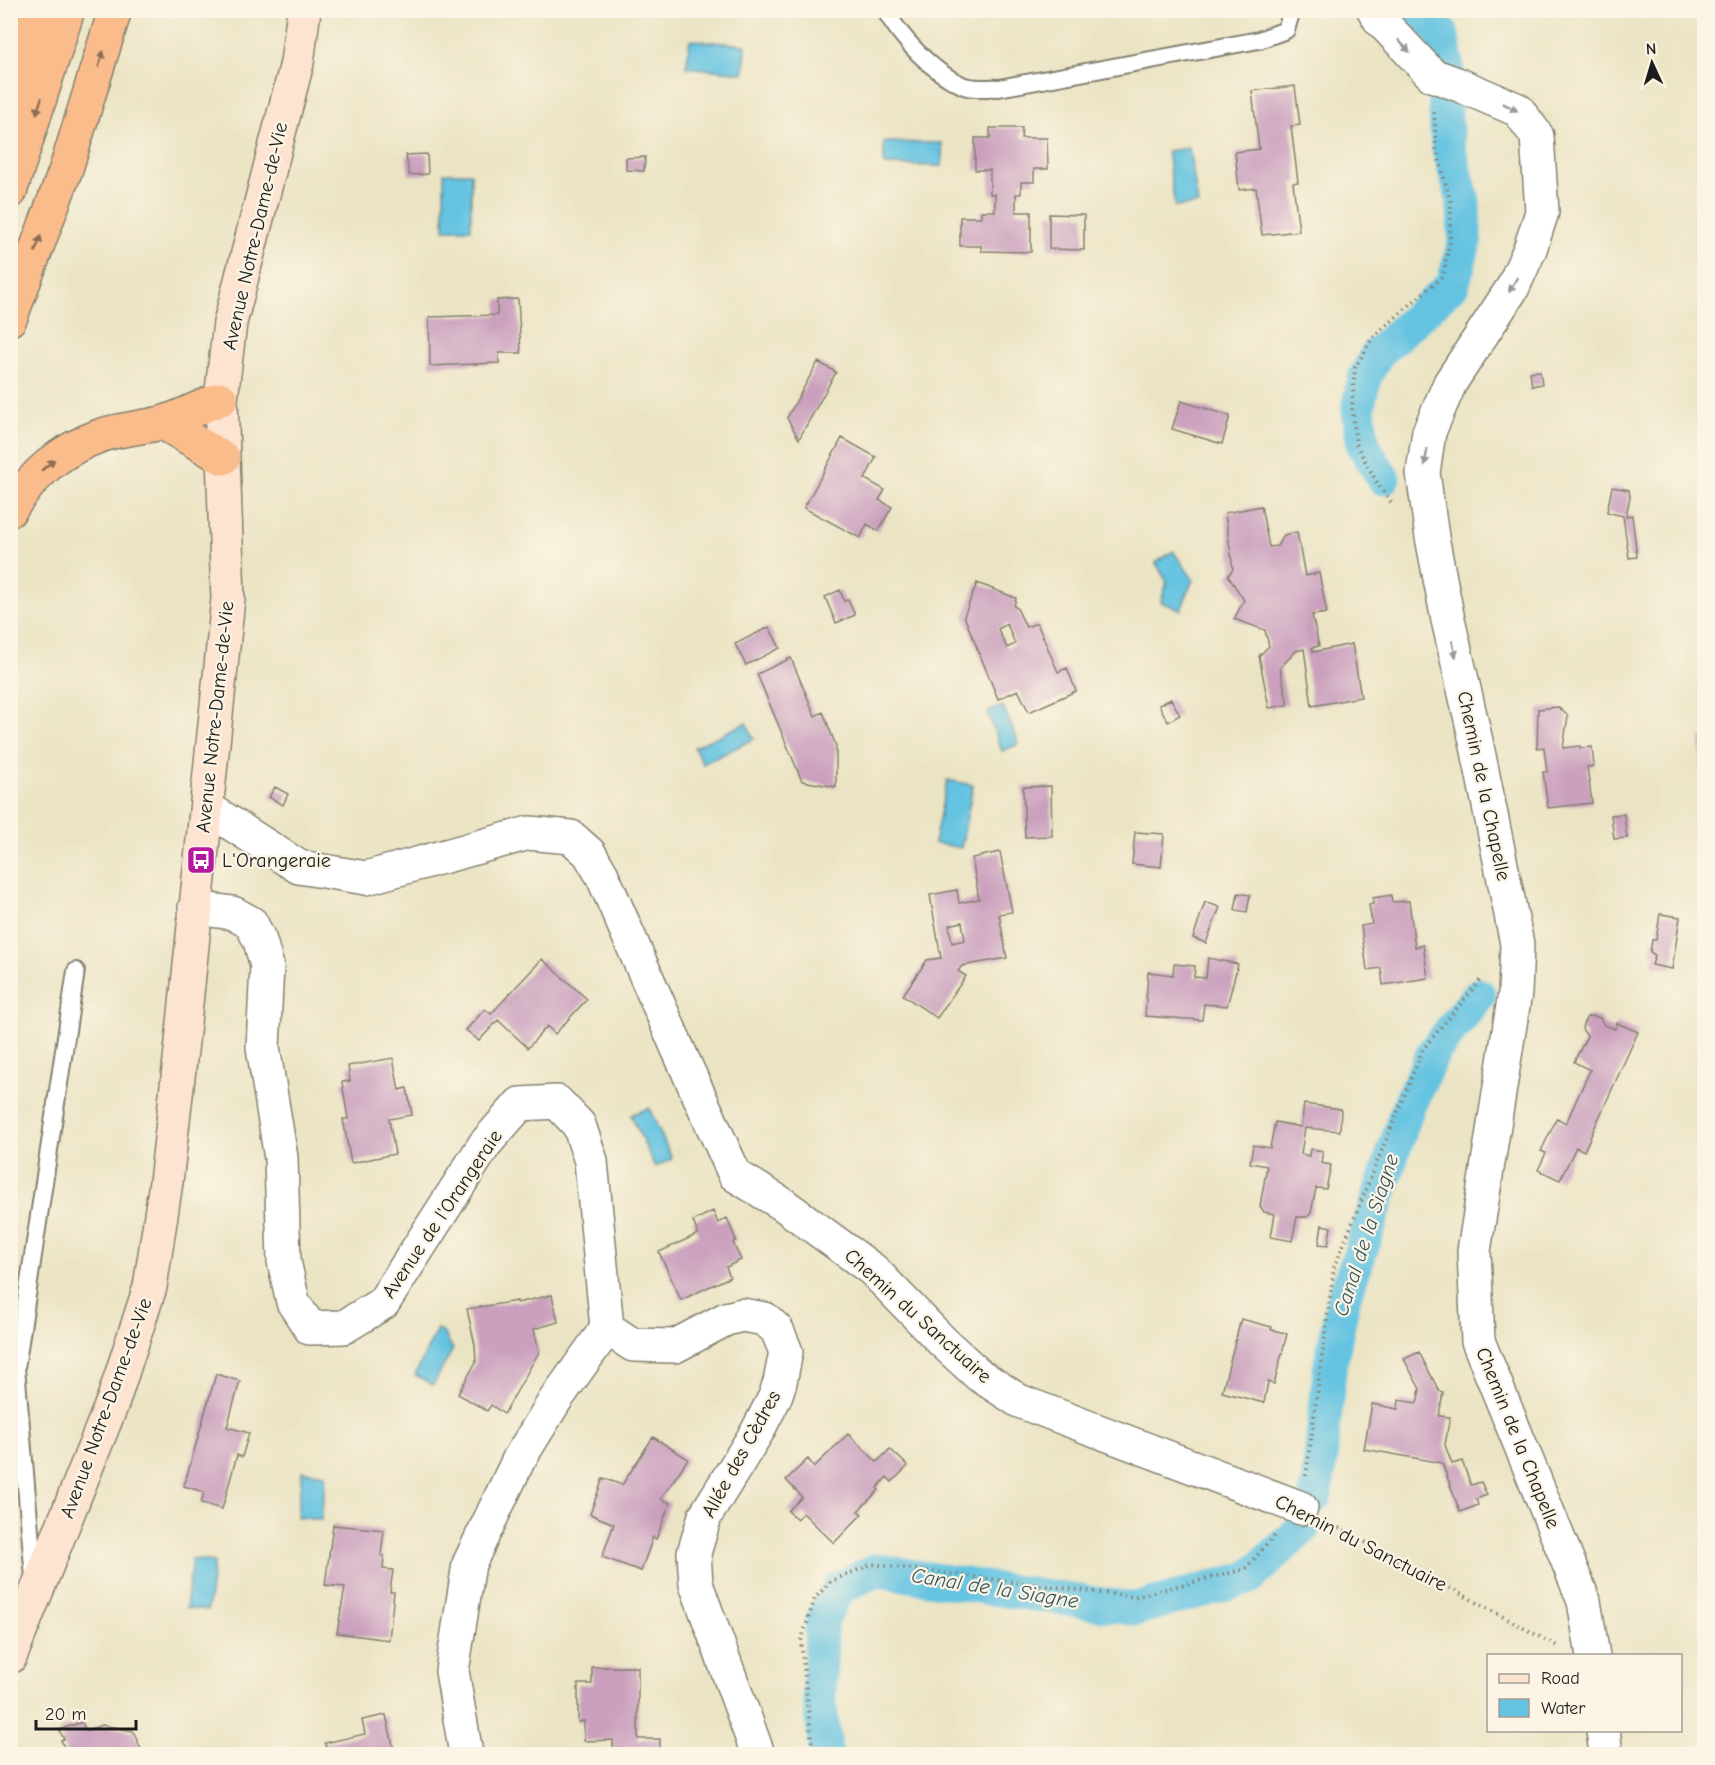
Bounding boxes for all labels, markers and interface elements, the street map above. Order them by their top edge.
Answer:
north arrow [1622,33,1682,93]
one-way arrow [1397,39,1411,53]
text: N [1645,40,1657,58]
one-way arrow [96,50,106,68]
one-way arrow [33,97,43,115]
one-way arrow [1502,103,1519,112]
street label: Avenue Notre-Dame-de-Vie [218,120,292,352]
one-way arrow [34,235,43,253]
one-way arrow [1508,277,1518,294]
one-way arrow [1421,448,1430,467]
one-way arrow [40,459,56,472]
street label: Avenue Notre-Dame-de-Vie [191,600,239,834]
one-way arrow [1450,640,1460,658]
street label: Chemin de la Chapelle [1453,689,1515,883]
bus stop icon: L'Orangeraie [185,844,217,876]
place label: L'Orangeraie [222,849,331,872]
street label: Avenue de l'Orangeraie [377,1125,507,1303]
water label: Canal de la Siagne [1328,1150,1404,1319]
street label: Chemin du Sanctuaire [840,1244,996,1388]
street label: Avenue Notre-Dame-de-Vie [55,1295,157,1521]
street label: Chemin de la Chapelle [1471,1344,1565,1532]
street label: Allée des Cèdres [697,1387,785,1521]
street label: Chemin du Sanctuaire [1271,1490,1451,1596]
water label: Canal de la Siagne [910,1563,1081,1613]
legend [1487,1654,1682,1732]
text: Road [1541,1668,1580,1689]
scale bar [36,1693,136,1731]
text: Water [1541,1698,1586,1719]
text: 20 m [45,1704,86,1725]

